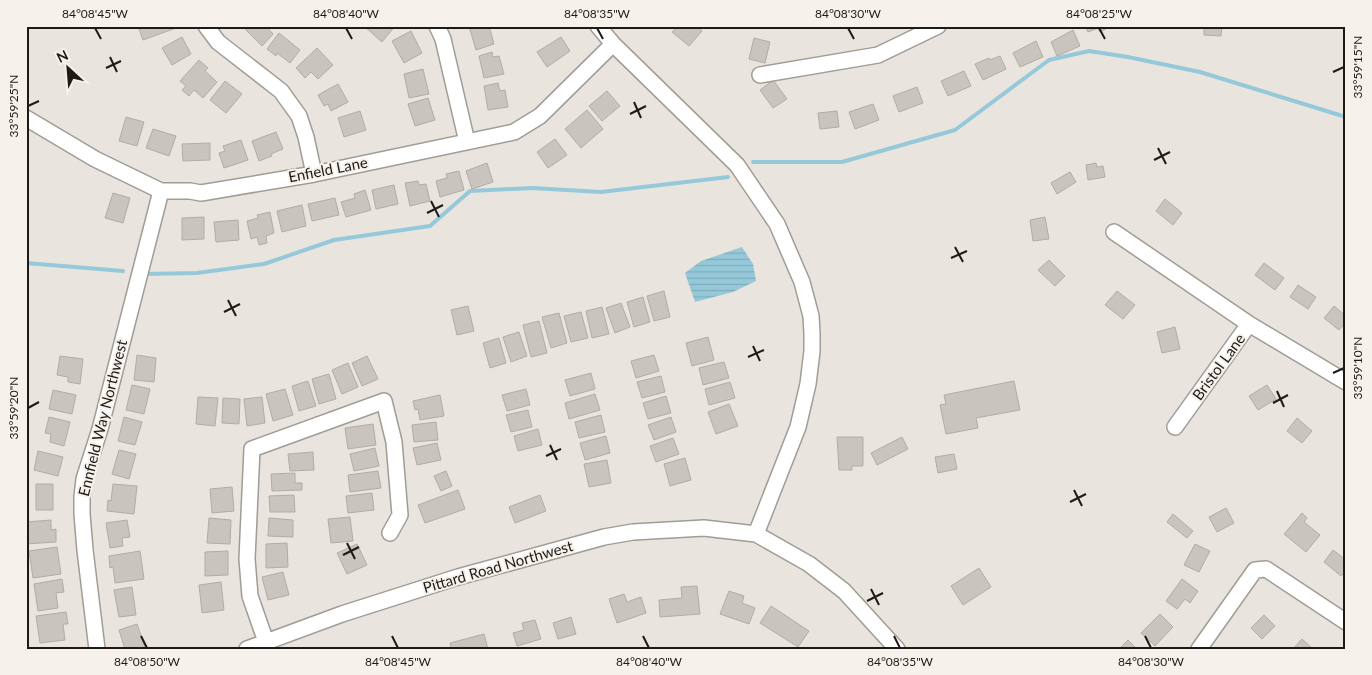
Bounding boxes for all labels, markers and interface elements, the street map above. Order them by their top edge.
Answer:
text: 84°08'45"W [62,6,129,21]
text: 84°08'40"W [313,6,380,21]
text: 84°08'35"W [564,6,631,21]
text: 84°08'30"W [815,6,882,21]
text: 84°08'25"W [1066,6,1133,21]
text: 33°59'15"N [1350,36,1365,98]
north arrow [42,42,92,92]
text: N [54,46,71,66]
text: 33°59'25"N [6,75,21,137]
street label: Enfield Lane [287,152,369,186]
street label: Bristol Lane [1188,330,1248,403]
street label: Ennfield Way Northwest [74,337,130,498]
text: 33°59'10"N [1350,337,1365,399]
text: 33°59'20"N [6,377,21,439]
street label: Pittard Road Northwest [421,536,575,596]
text: 84°08'50"W [114,654,181,669]
text: 84°08'45"W [365,654,432,669]
text: 84°08'40"W [616,654,683,669]
text: 84°08'35"W [867,654,934,669]
text: 84°08'30"W [1118,654,1185,669]

